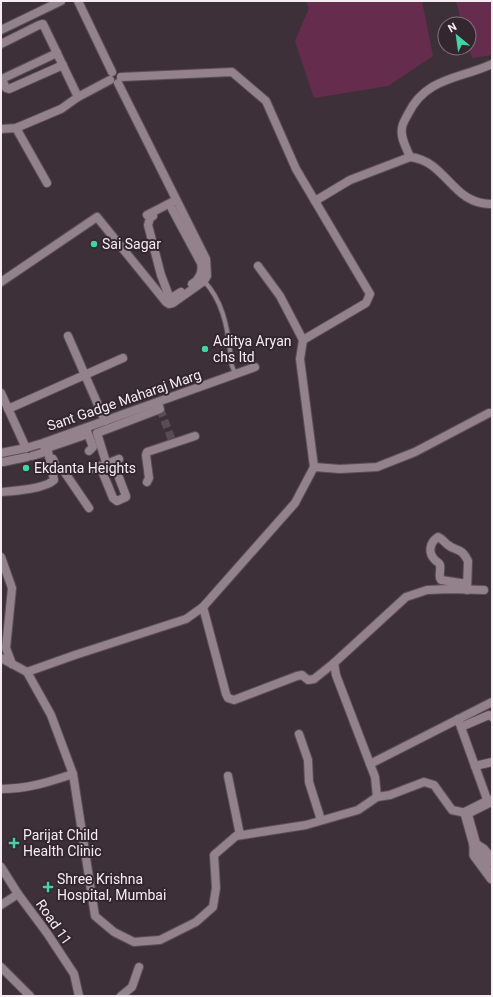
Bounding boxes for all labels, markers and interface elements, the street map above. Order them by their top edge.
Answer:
north arrow [437,16,477,56]
text: N [446,20,459,35]
place label: Sai Sagar [102,236,161,252]
marker: Sai Sagar [89,239,99,249]
place label: Aditya Aryan chs ltd [213,333,292,365]
marker: Aditya Aryan chs ltd [200,344,210,354]
street label: Sant Gadge Maharaj Marg [45,366,203,434]
place label: Ekdanta Heights [34,460,136,476]
marker: Ekdanta Heights [21,463,31,473]
place label: Parijat Child Health Clinic [23,827,102,859]
marker: Parijat Child Health Clinic [8,837,20,849]
place label: Shree Krishna Hospital, Mumbai [57,871,166,903]
marker: Shree Krishna Hospital, Mumbai [42,881,54,893]
street label: Road 11 [33,896,75,948]

